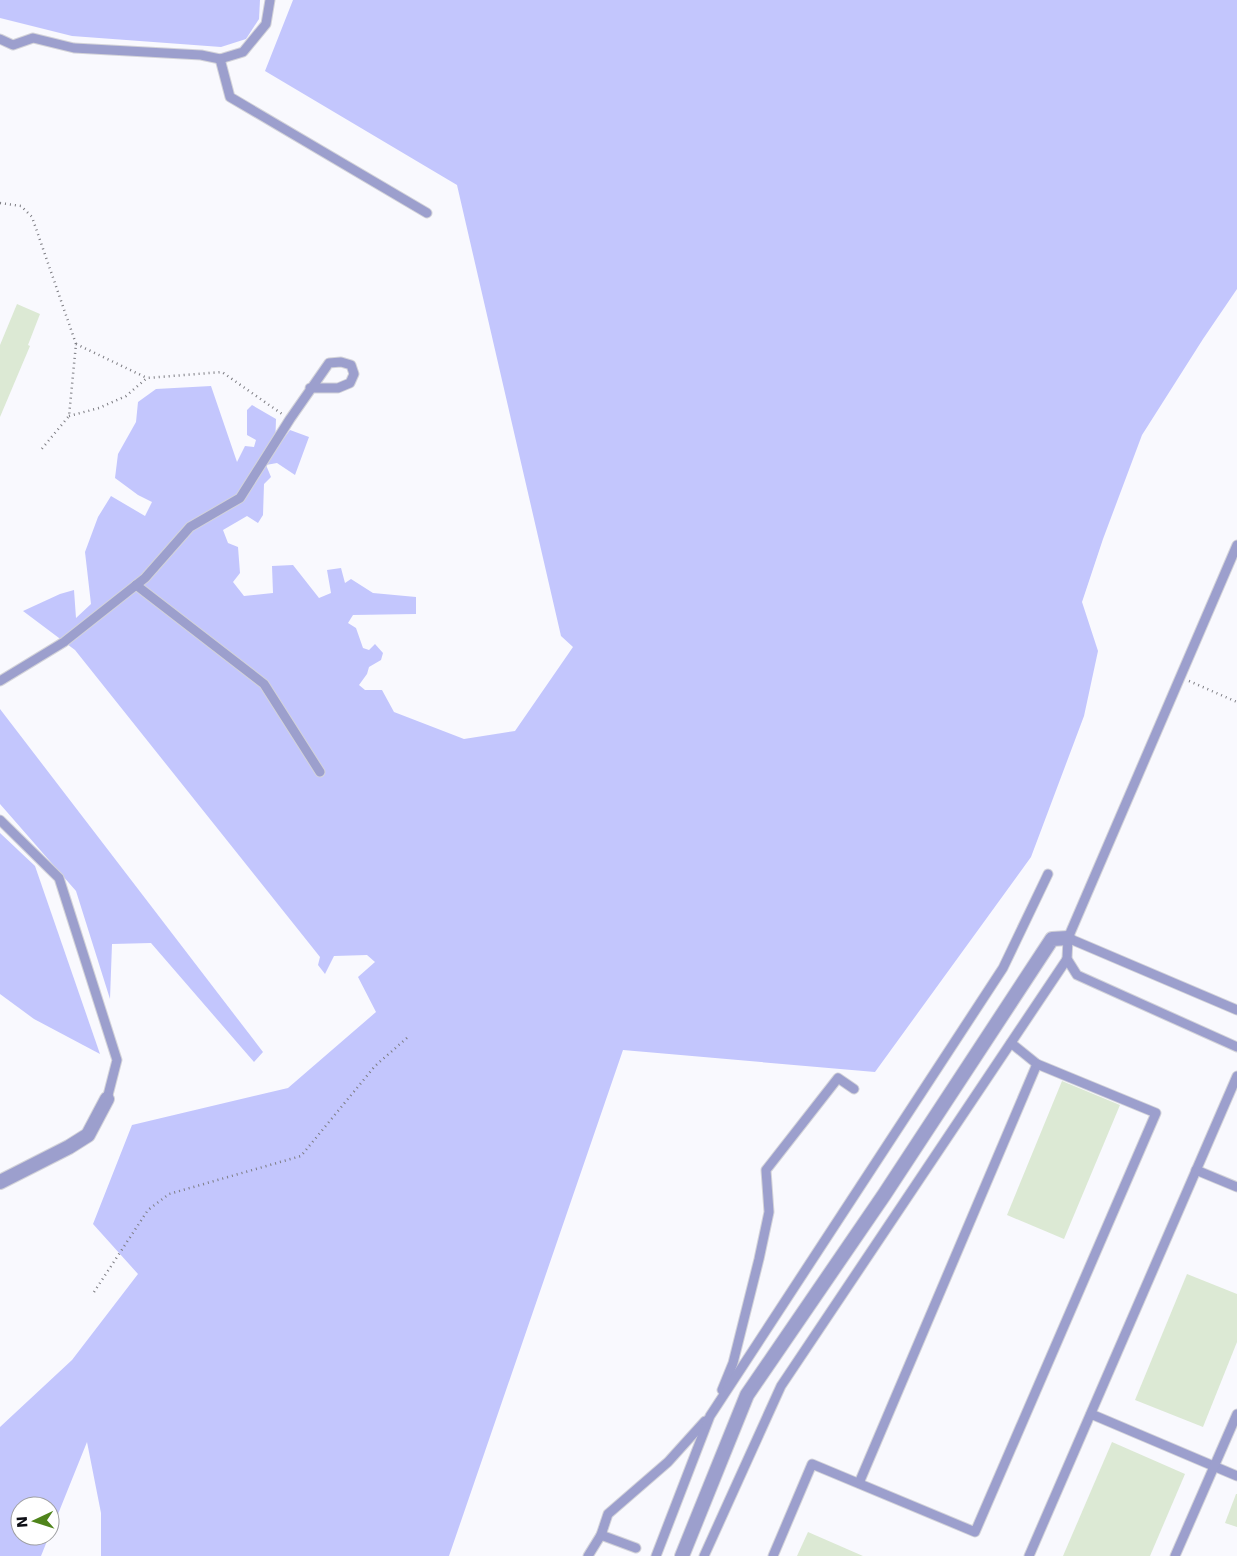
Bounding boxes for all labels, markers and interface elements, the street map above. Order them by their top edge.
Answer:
north arrow [10,1496,60,1546]
text: N [14,1516,30,1528]

